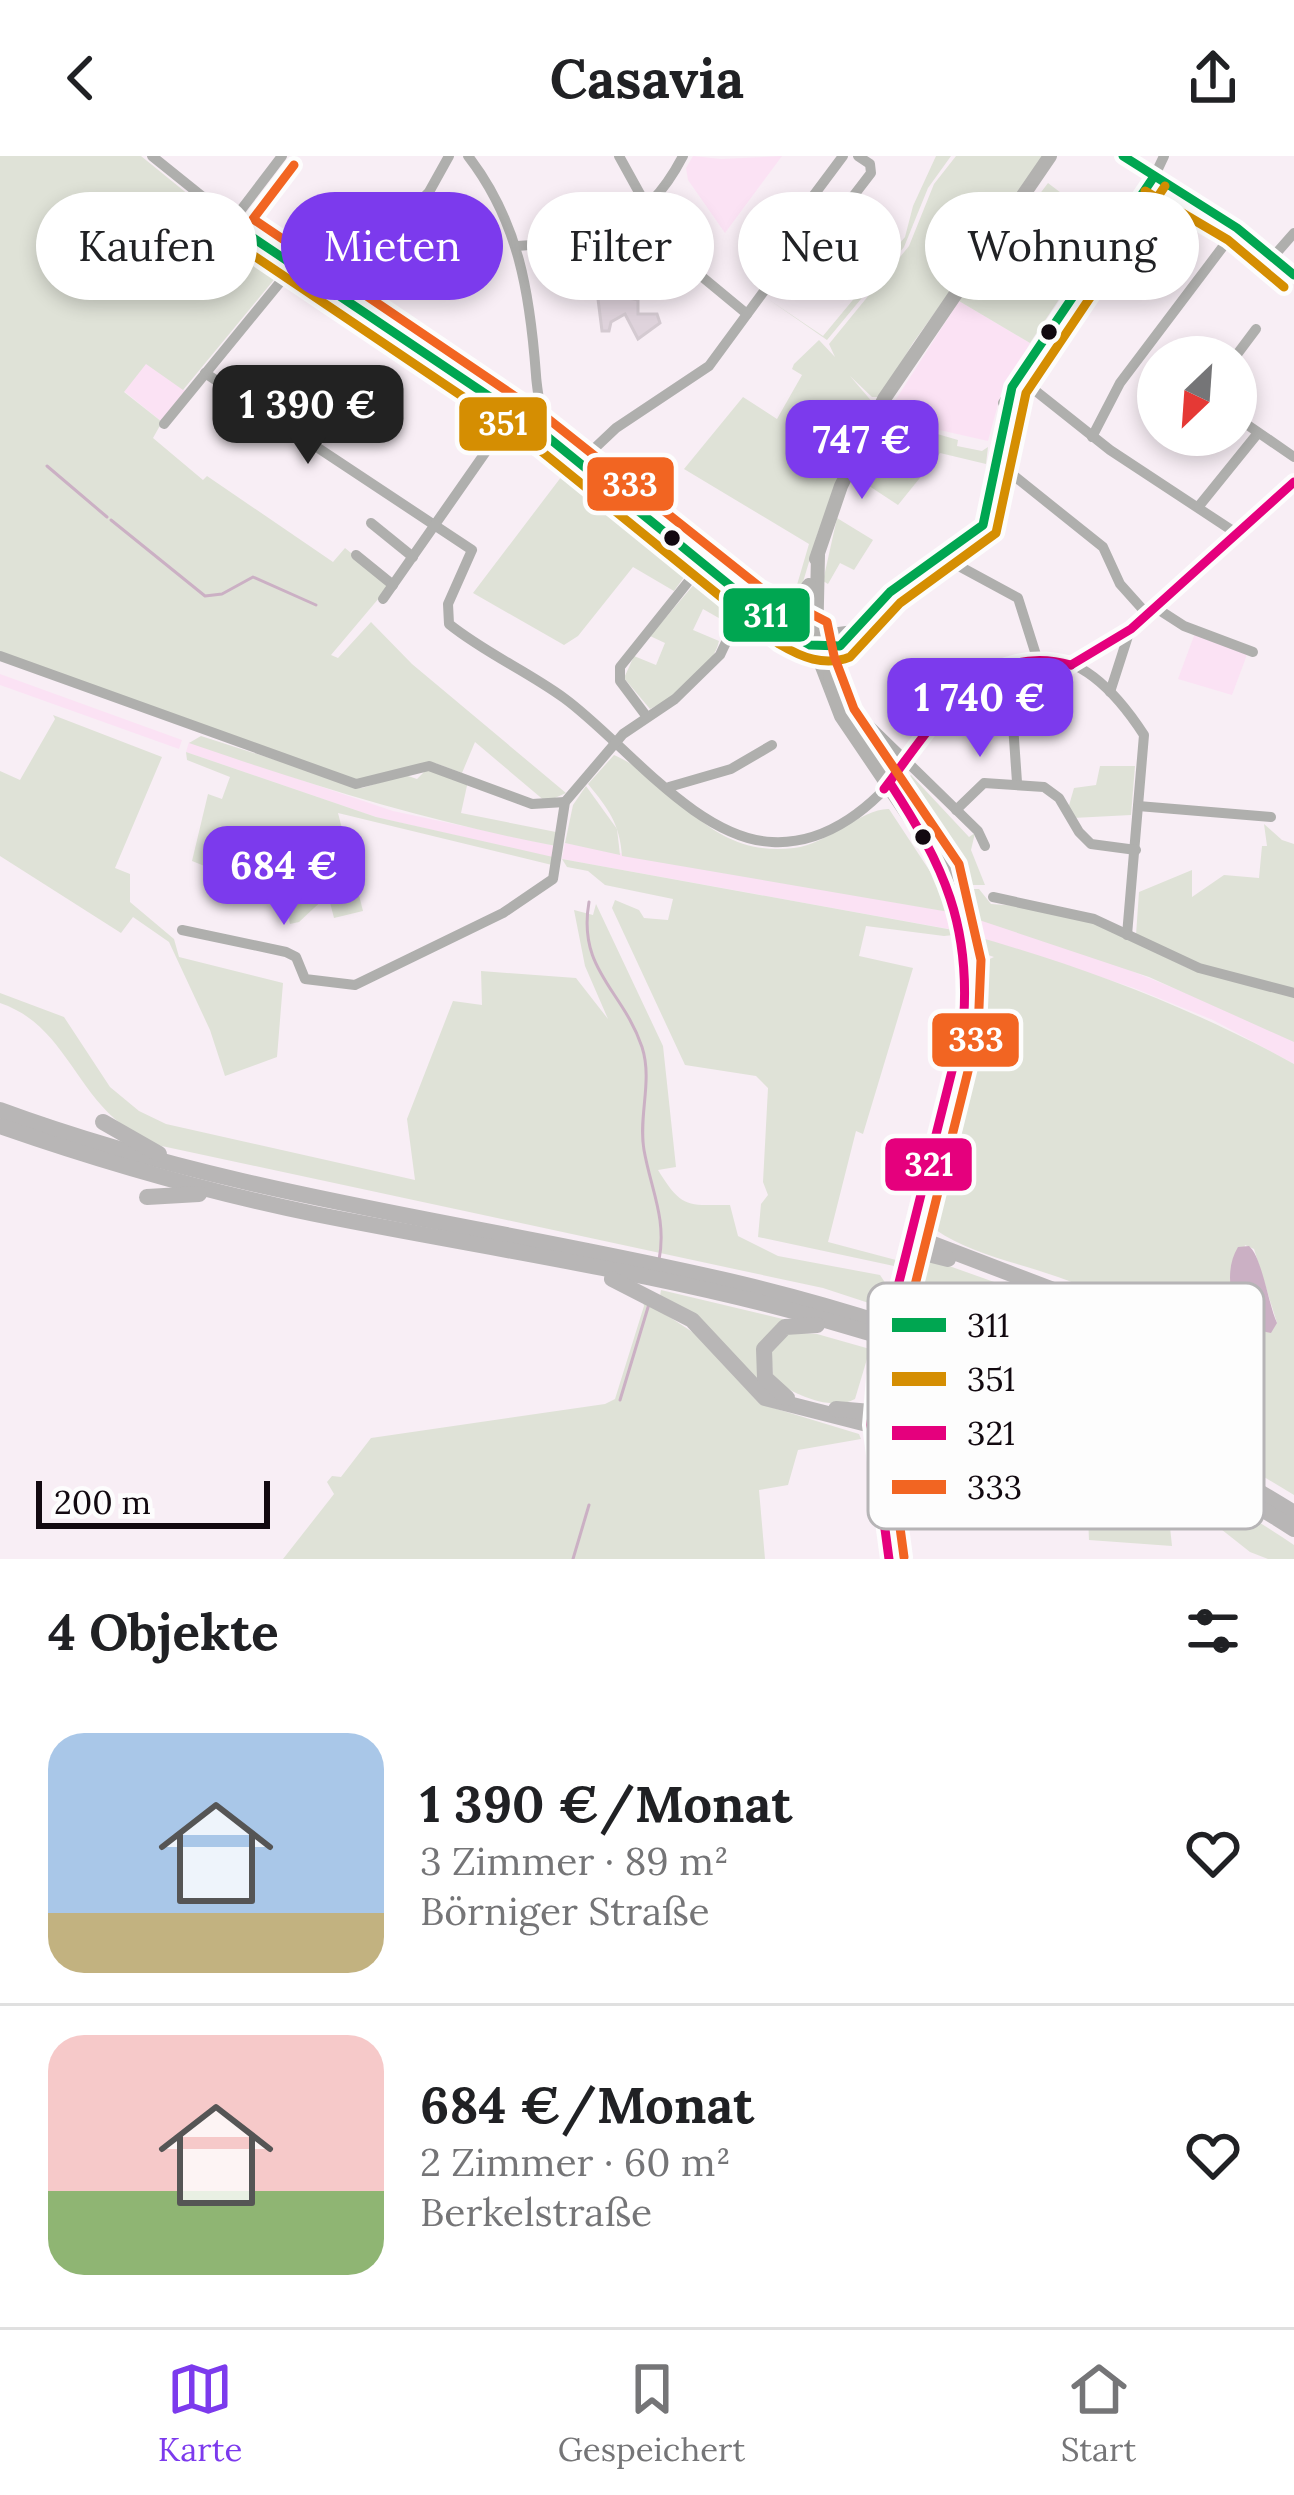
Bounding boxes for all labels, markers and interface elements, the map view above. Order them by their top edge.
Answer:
text: Casavia [550,44,744,113]
icon: back [48,45,114,111]
icon: share [1180,45,1246,111]
chip: Kaufen [36,192,257,300]
chip: Mieten [281,192,503,300]
chip: Filter [527,192,714,300]
chip: Neu [738,192,901,300]
chip: Wohnung [925,192,1199,300]
unlabelled marker [1038,321,1060,343]
north arrow [1137,336,1257,456]
map controls [1137,336,1257,456]
pin: 1 390 € [197,365,419,467]
text: 1 390 € [239,379,377,429]
line badge: 351 [457,395,549,453]
pin: 747 € [778,400,946,502]
text: 351 [478,402,528,444]
text: 747 € [813,414,911,464]
line badge: 333 [585,455,676,513]
text: 333 [602,463,658,505]
unlabelled marker [661,527,683,549]
line badge: 311 [721,586,812,644]
text: 311 [743,594,789,636]
pin: 1 740 € [869,658,1091,760]
text: 1 740 € [914,672,1046,722]
pin: 684 € [200,826,368,928]
unlabelled marker [912,826,934,848]
text: 684 € [230,840,338,890]
line badge: 333 [930,1011,1021,1069]
text: 333 [948,1018,1004,1060]
line badge: 321 [883,1136,974,1193]
text: 321 [904,1143,954,1185]
legend [868,1283,1264,1529]
text: 311 [967,1304,1009,1346]
text: 351 [967,1358,1015,1400]
text: 321 [967,1412,1015,1454]
text: 333 [967,1466,1022,1508]
scale bar [36,1475,270,1528]
text: 200 m [54,1481,151,1523]
icon: filters [1180,1598,1246,1664]
text: 4 Objekte [48,1599,279,1664]
text: 1 390 €/Monat [420,1771,792,1836]
icon: home [144,1781,288,1925]
icon: heart [1180,1820,1246,1886]
text: 3 Zimmer · 89 m² [420,1836,729,1886]
text: Börniger Straße [420,1886,710,1936]
text: 684 €/Monat [420,2072,754,2137]
icon: home [144,2083,288,2227]
icon: heart [1180,2122,1246,2188]
text: 2 Zimmer · 60 m² [420,2137,731,2187]
text: Berkelstraße [420,2187,652,2237]
tab: Karte [158,2356,242,2470]
tab: Gespeichert [558,2356,745,2470]
tab: Start [1061,2356,1136,2470]

